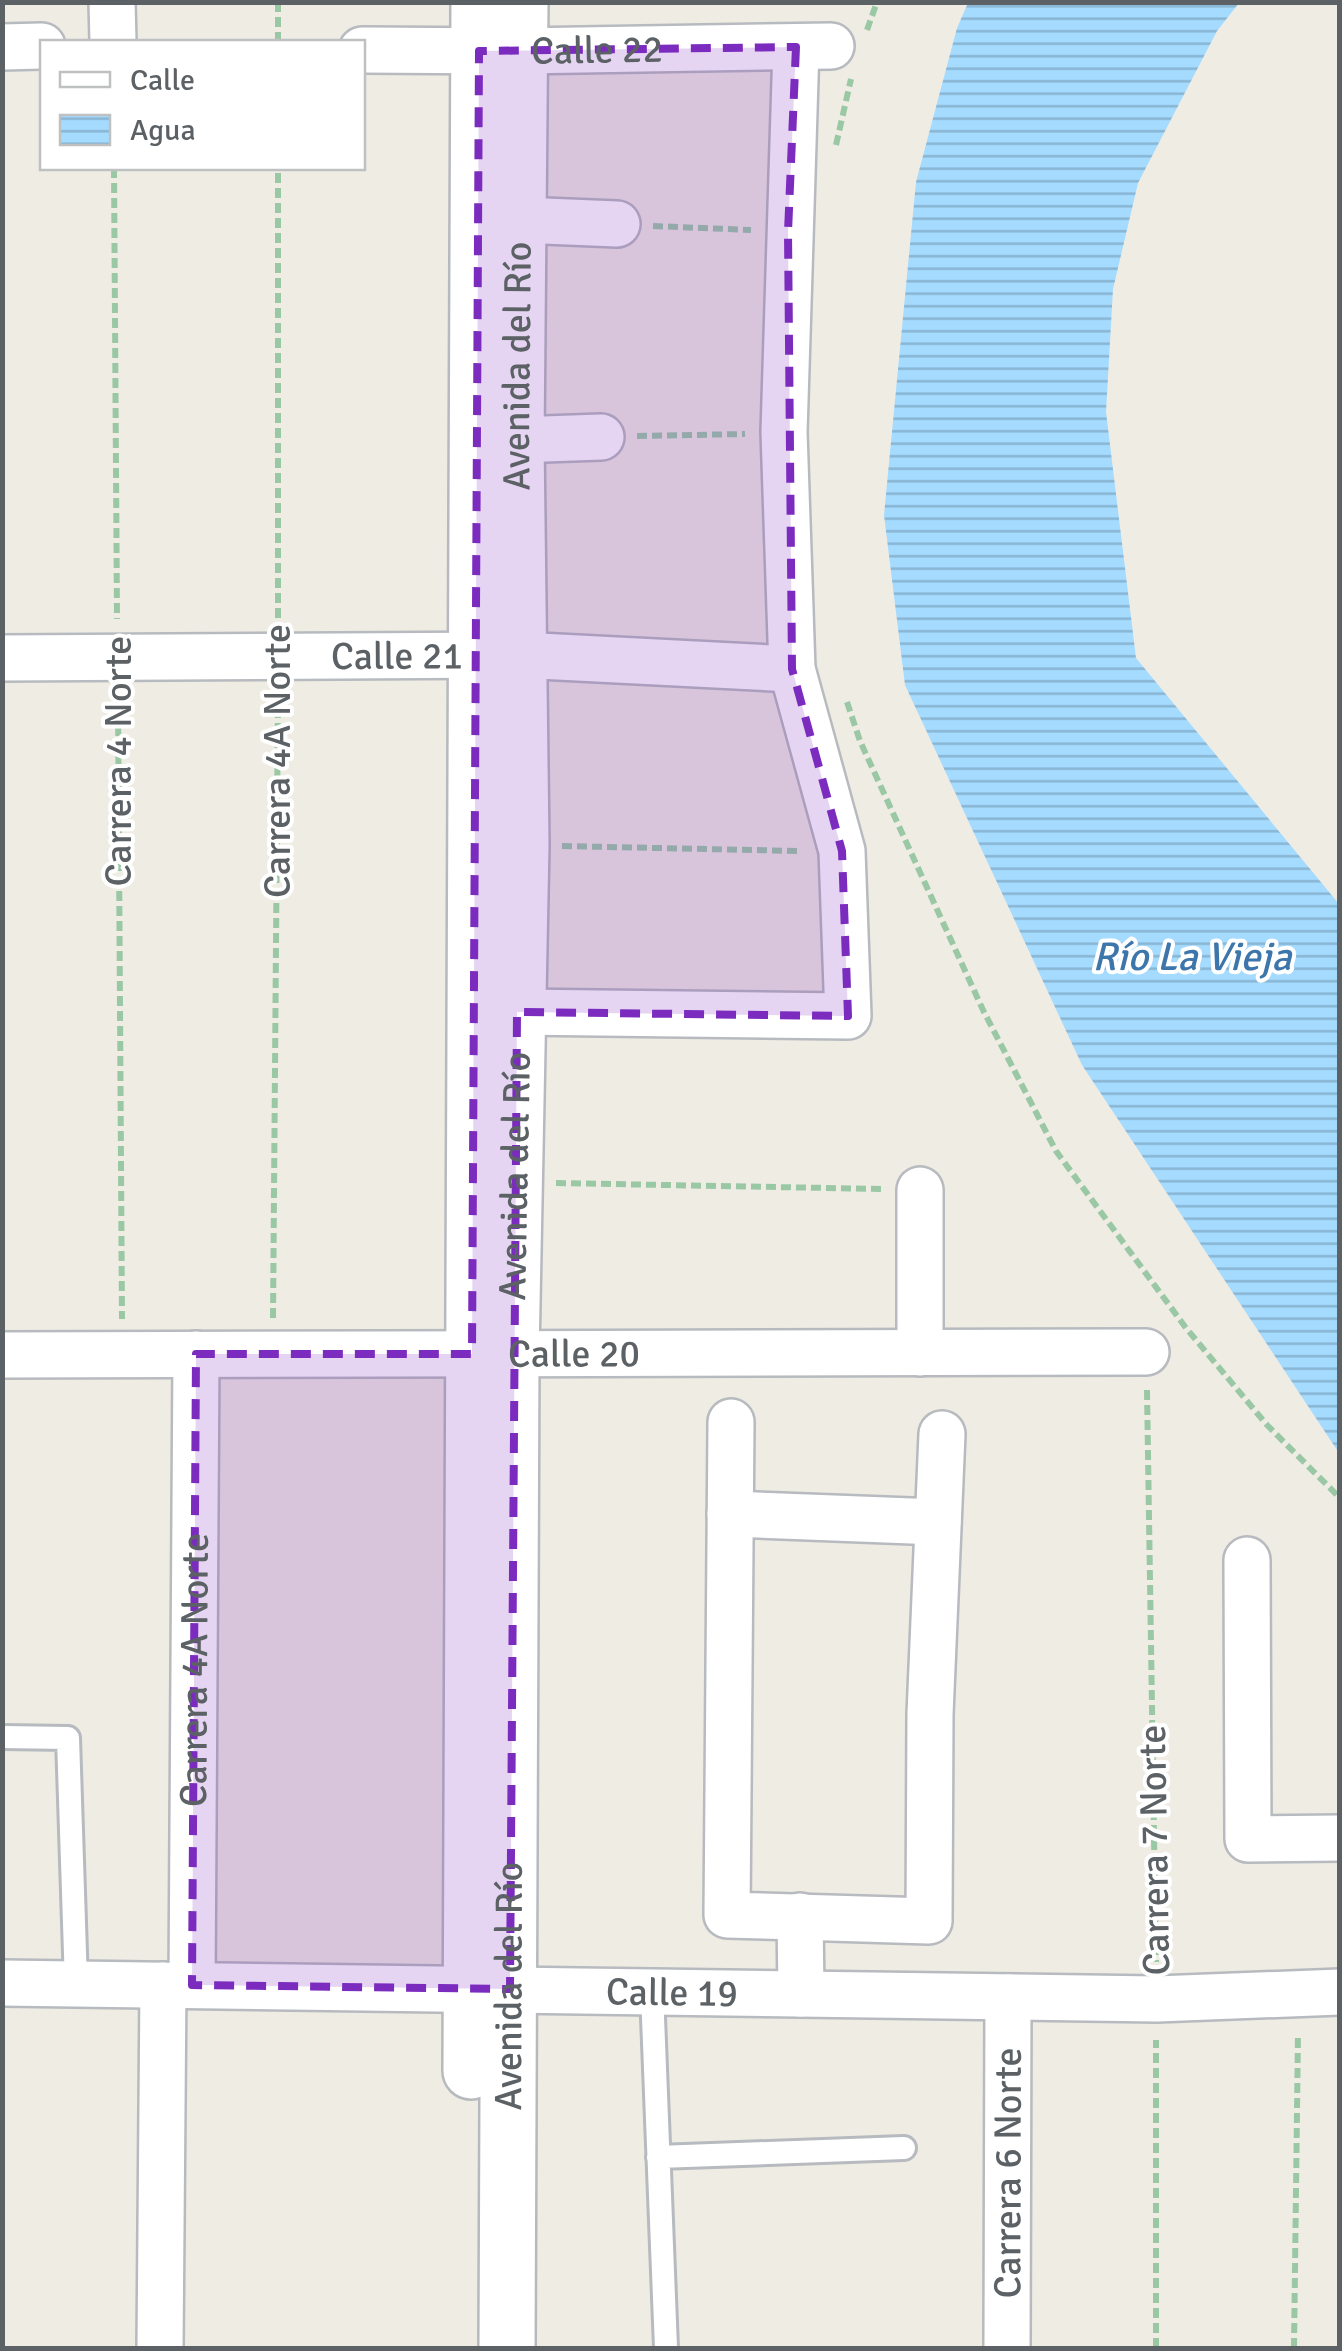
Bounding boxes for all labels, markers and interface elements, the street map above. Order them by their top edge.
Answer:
street label: Calle 22 [531,26,663,75]
legend [40,40,365,170]
text: Calle [130,62,195,99]
text: Agua [130,112,196,149]
street label: Avenida del Río [493,241,542,491]
street label: Carrera 4A Norte [254,624,301,898]
street label: Calle 21 [331,632,463,680]
street label: Carrera 4 Norte [95,636,142,886]
water label: Río La Vieja [1092,932,1293,982]
street label: Avenida del Río [489,1051,541,1301]
street label: Calle 20 [508,1330,640,1378]
street label: Carrera 4A Norte [170,1533,219,1807]
street label: Carrera 7 Norte [1129,1724,1180,1976]
street label: Avenida del Río [485,1861,533,2111]
street label: Calle 19 [606,1968,738,2017]
street label: Carrera 6 Norte [984,2047,1032,2299]

